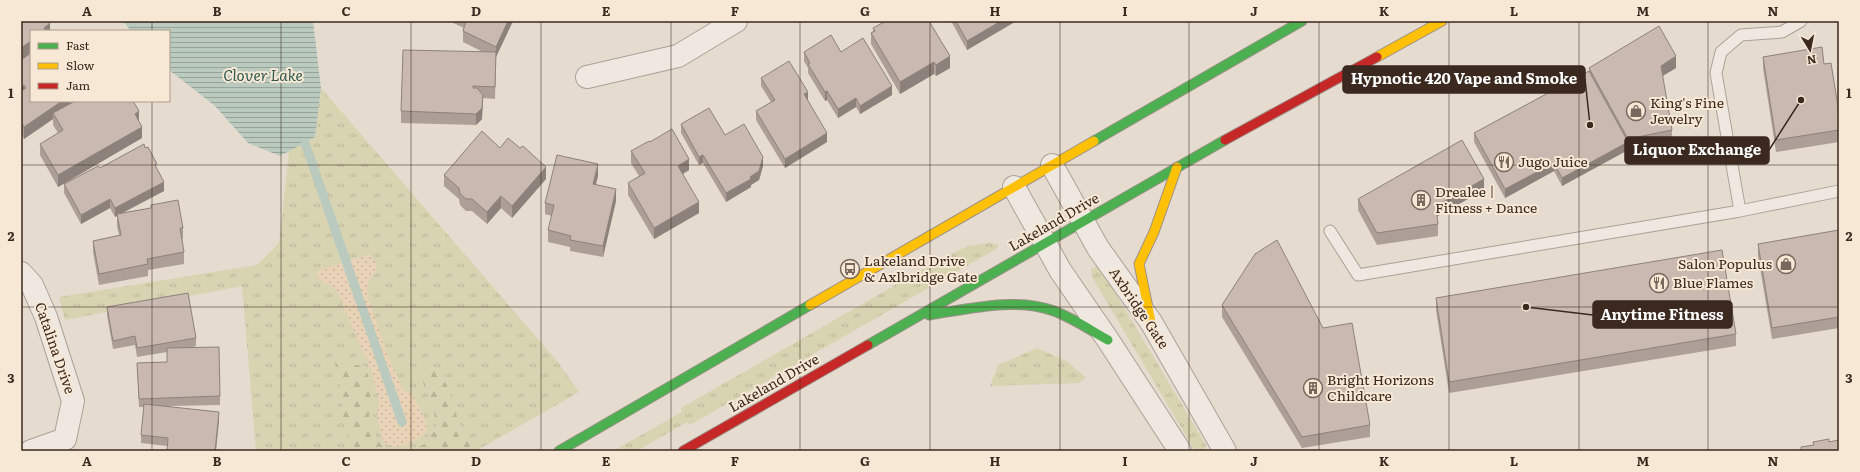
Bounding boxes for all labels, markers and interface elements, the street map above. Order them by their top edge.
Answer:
text: A [82,1,92,20]
text: B [213,1,222,20]
text: C [341,1,351,20]
text: D [471,1,481,20]
text: E [602,1,611,20]
text: F [731,1,739,20]
text: G [860,1,870,20]
text: H [990,1,1001,20]
text: I [1122,1,1128,20]
text: J [1250,1,1258,20]
text: K [1379,1,1390,20]
text: L [1510,1,1518,20]
text: M [1637,1,1650,20]
text: N [1768,1,1779,20]
legend [30,30,170,102]
north arrow [1790,30,1830,70]
text: Fast [66,36,90,54]
text: N [1806,52,1818,70]
text: Slow [66,56,95,74]
water label: Clover Lake [223,63,303,86]
callout: Hypnotic 420 Vape and Smoke [1343,66,1585,93]
text: Hypnotic 420 Vape and Smoke [1351,66,1578,89]
text: Jam [66,76,91,94]
text: 1 [8,83,14,102]
text: 1 [1846,83,1852,102]
place label: King's Fine Jewelry [1650,92,1724,128]
shop icon: King's Fine Jewelry [1625,100,1647,122]
callout: Liquor Exchange [1625,137,1769,164]
text: Liquor Exchange [1633,137,1762,160]
restaurant icon: Jugo Juice [1493,151,1515,173]
place label: Jugo Juice [1518,151,1588,171]
place label: Drealee | Fitness + Dance [1435,181,1537,217]
street label: Lakeland Drive [1005,187,1102,255]
building icon: Drealee | Fitness + Dance [1410,189,1432,211]
text: 2 [8,226,15,245]
text: 2 [1846,226,1853,245]
place label: Lakeland Drive & Axlbridge Gate [864,250,977,286]
place label: Salon Populus [1678,253,1772,273]
shop icon: Salon Populus [1775,253,1797,275]
bus stop icon: Lakeland Drive & Axlbridge Gate [839,258,861,280]
street label: Axbridge Gate [1105,263,1175,352]
restaurant icon: Blue Flames [1648,272,1670,294]
place label: Blue Flames [1673,272,1753,292]
street label: Catalina Drive [31,299,81,396]
callout: Anytime Fitness [1593,301,1732,328]
text: Anytime Fitness [1600,302,1724,325]
street label: Lakeland Drive [725,348,822,416]
text: 3 [7,368,15,387]
text: 3 [1845,368,1853,387]
place label: Bright Horizons Childcare [1327,369,1434,405]
building icon: Bright Horizons Childcare [1302,377,1324,399]
text: A [82,451,92,470]
text: B [213,451,222,470]
text: C [341,451,351,470]
text: D [471,451,481,470]
text: E [602,451,611,470]
text: F [731,451,739,470]
text: G [860,451,870,470]
text: H [990,451,1001,470]
text: I [1122,451,1128,470]
text: J [1250,451,1258,470]
text: K [1379,451,1390,470]
text: L [1510,451,1518,470]
text: M [1637,451,1650,470]
text: N [1768,451,1779,470]

